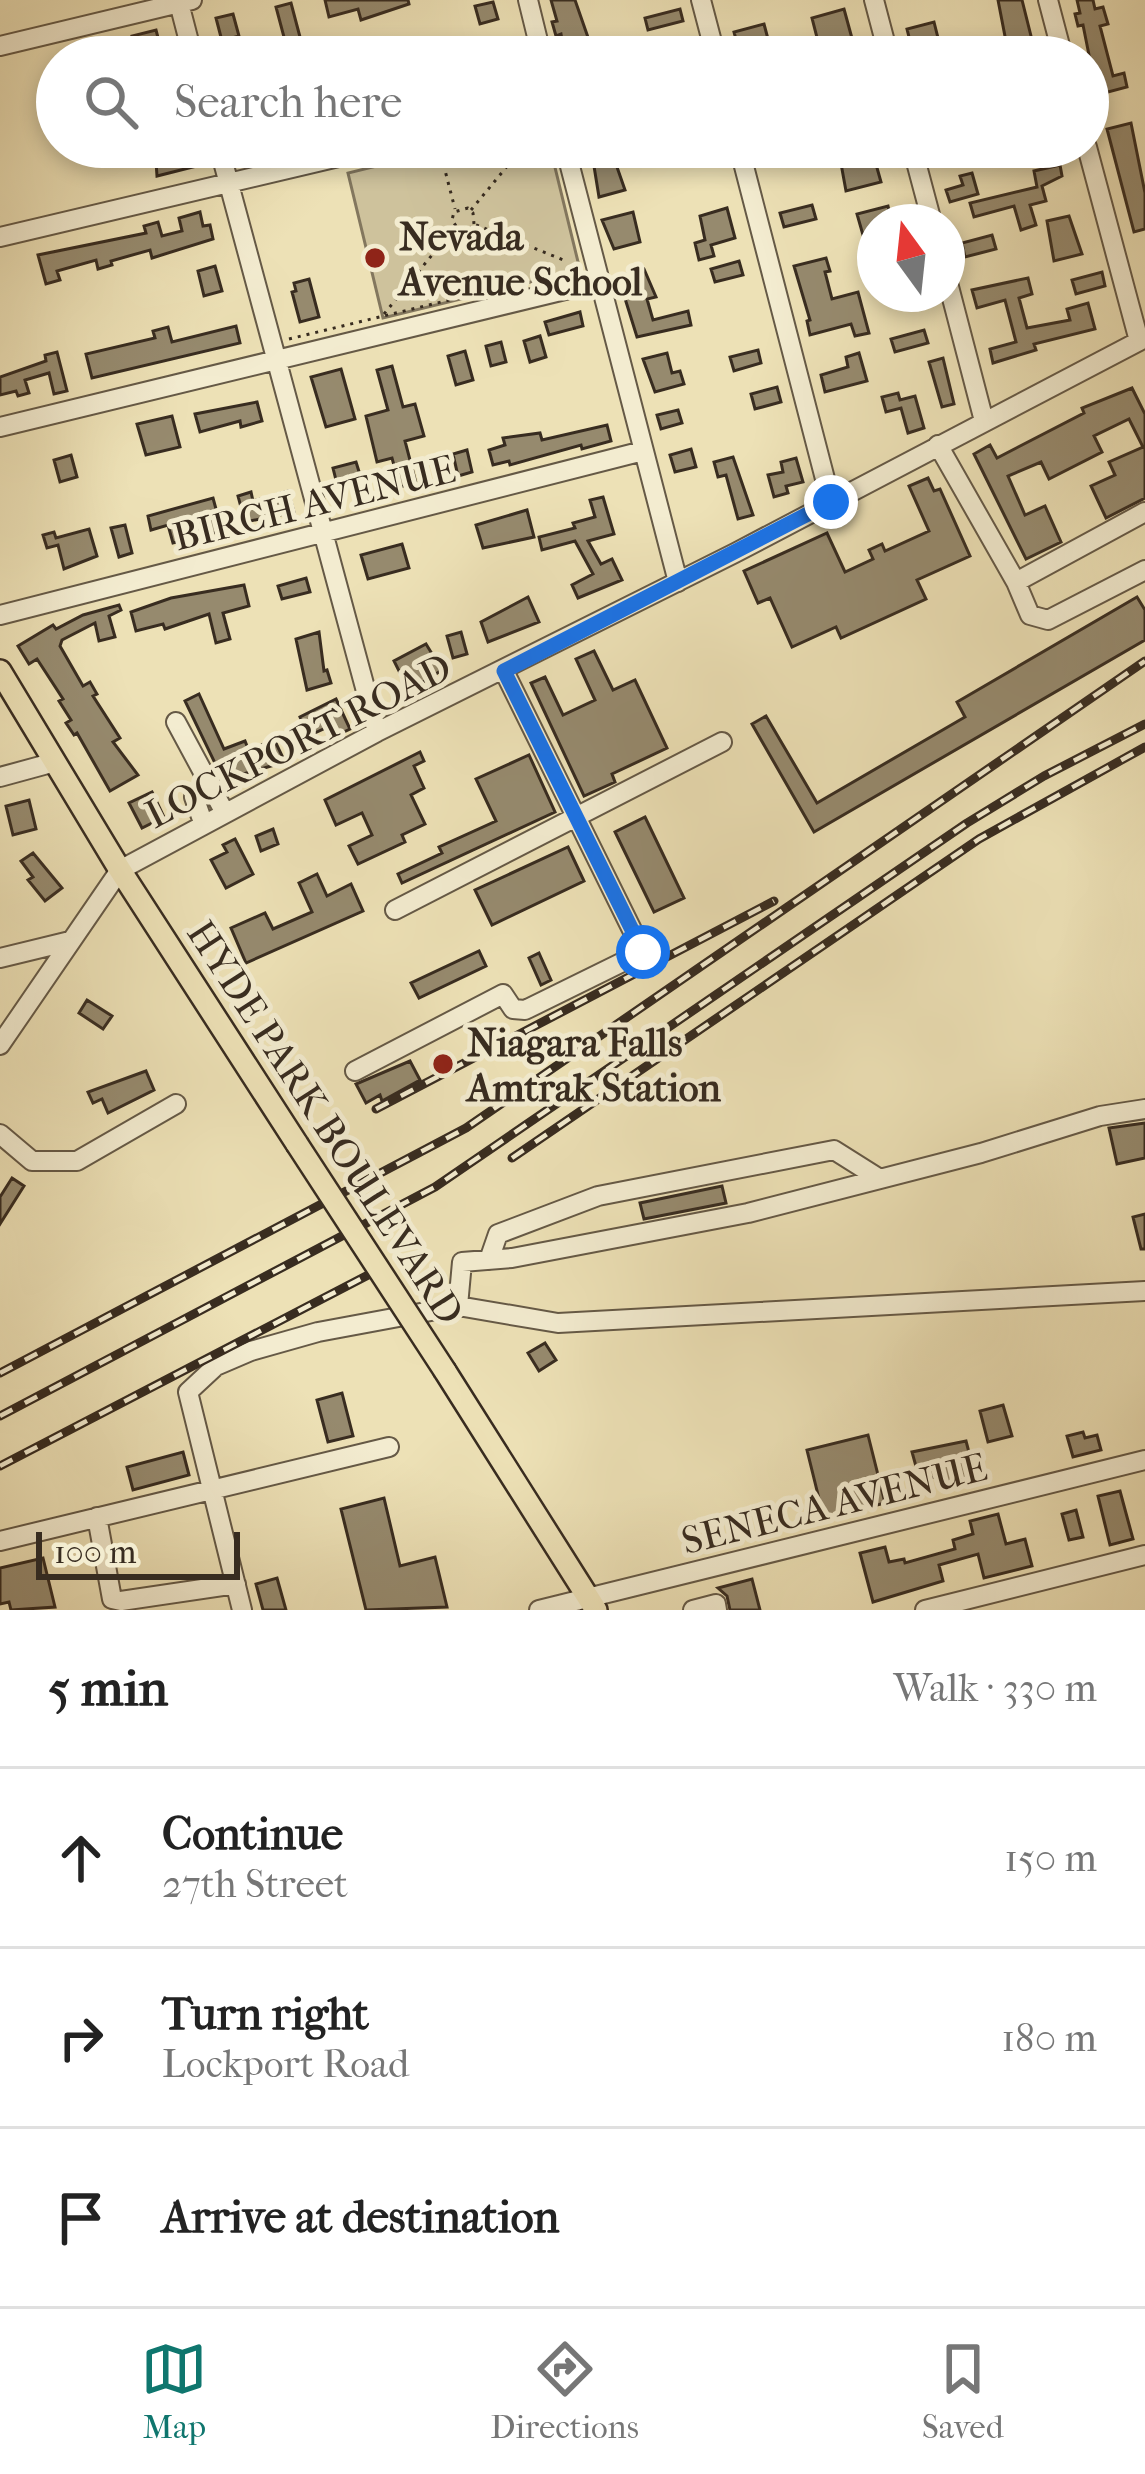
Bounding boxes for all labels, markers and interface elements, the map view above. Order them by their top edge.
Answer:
search box [36,36,1109,168]
icon: search [78,69,144,135]
text: Search here [174,76,402,129]
north arrow [857,204,965,312]
place label: Nevada Avenue School [397,214,642,305]
marker: Nevada Avenue School [362,245,388,271]
street label: BIRCH AVENUE [169,446,460,560]
route end [804,475,858,529]
street label: LOCKPORT ROAD [138,644,459,838]
street label: HYDE PARK BOULEVARD [177,912,473,1333]
route start [616,925,670,979]
place label: Niagara Falls Amtrak Station [465,1020,721,1111]
marker: Niagara Falls Amtrak Station [430,1051,456,1077]
street label: SENECA AVENUE [677,1444,992,1564]
scale bar [36,1526,240,1579]
text: 100 m [54,1533,137,1572]
text: 5 min [48,1658,168,1718]
text: Walk · 330 m [894,1665,1097,1711]
text: Continue [162,1808,343,1861]
icon: ahead [48,1825,114,1891]
text: 150 m [1004,1835,1097,1881]
text: 27th Street [162,1861,348,1907]
text: Turn right [162,1988,369,2041]
icon: right [48,2005,114,2071]
text: 180 m [1001,2015,1097,2061]
text: Lockport Road [162,2041,409,2087]
icon: arrive [48,2185,114,2251]
text: Arrive at destination [162,2191,559,2244]
tab: Map [141,2336,207,2447]
tab: Directions [490,2336,639,2447]
tab: Saved [922,2336,1004,2447]

